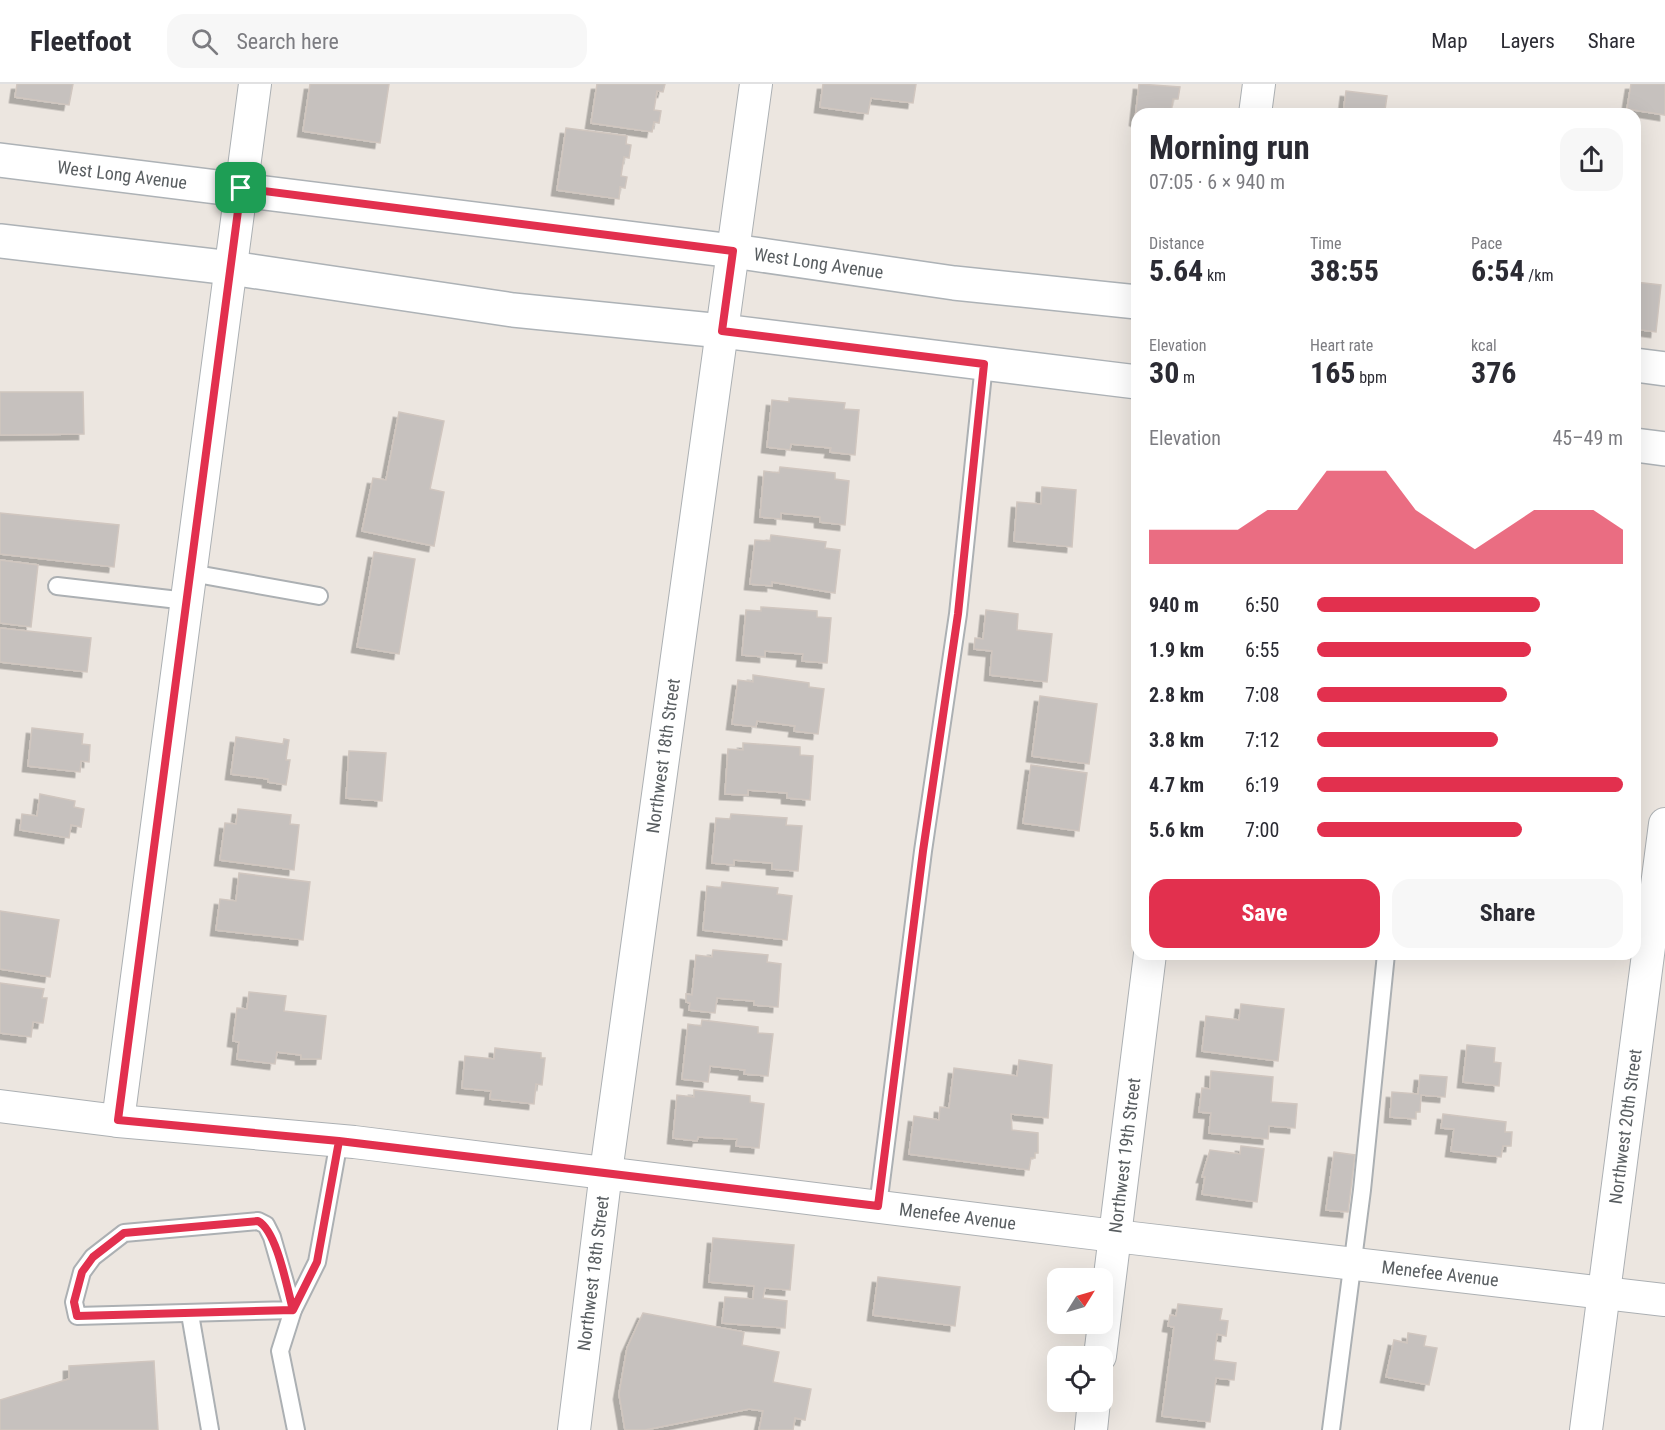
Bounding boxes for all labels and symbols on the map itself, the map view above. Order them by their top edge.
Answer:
street label: West Long Avenue [56,156,188,193]
pin [215,162,266,213]
street label: West Long Avenue [752,243,885,283]
street label: Northwest 18th Street [642,677,684,835]
street label: Northwest 20th Street [1605,1048,1646,1205]
street label: Northwest 19th Street [1104,1077,1144,1234]
street label: Northwest 18th Street [573,1194,613,1352]
street label: Menefee Avenue [898,1198,1017,1234]
street label: Menefee Avenue [1381,1256,1500,1291]
north arrow [1047,1268,1113,1334]

